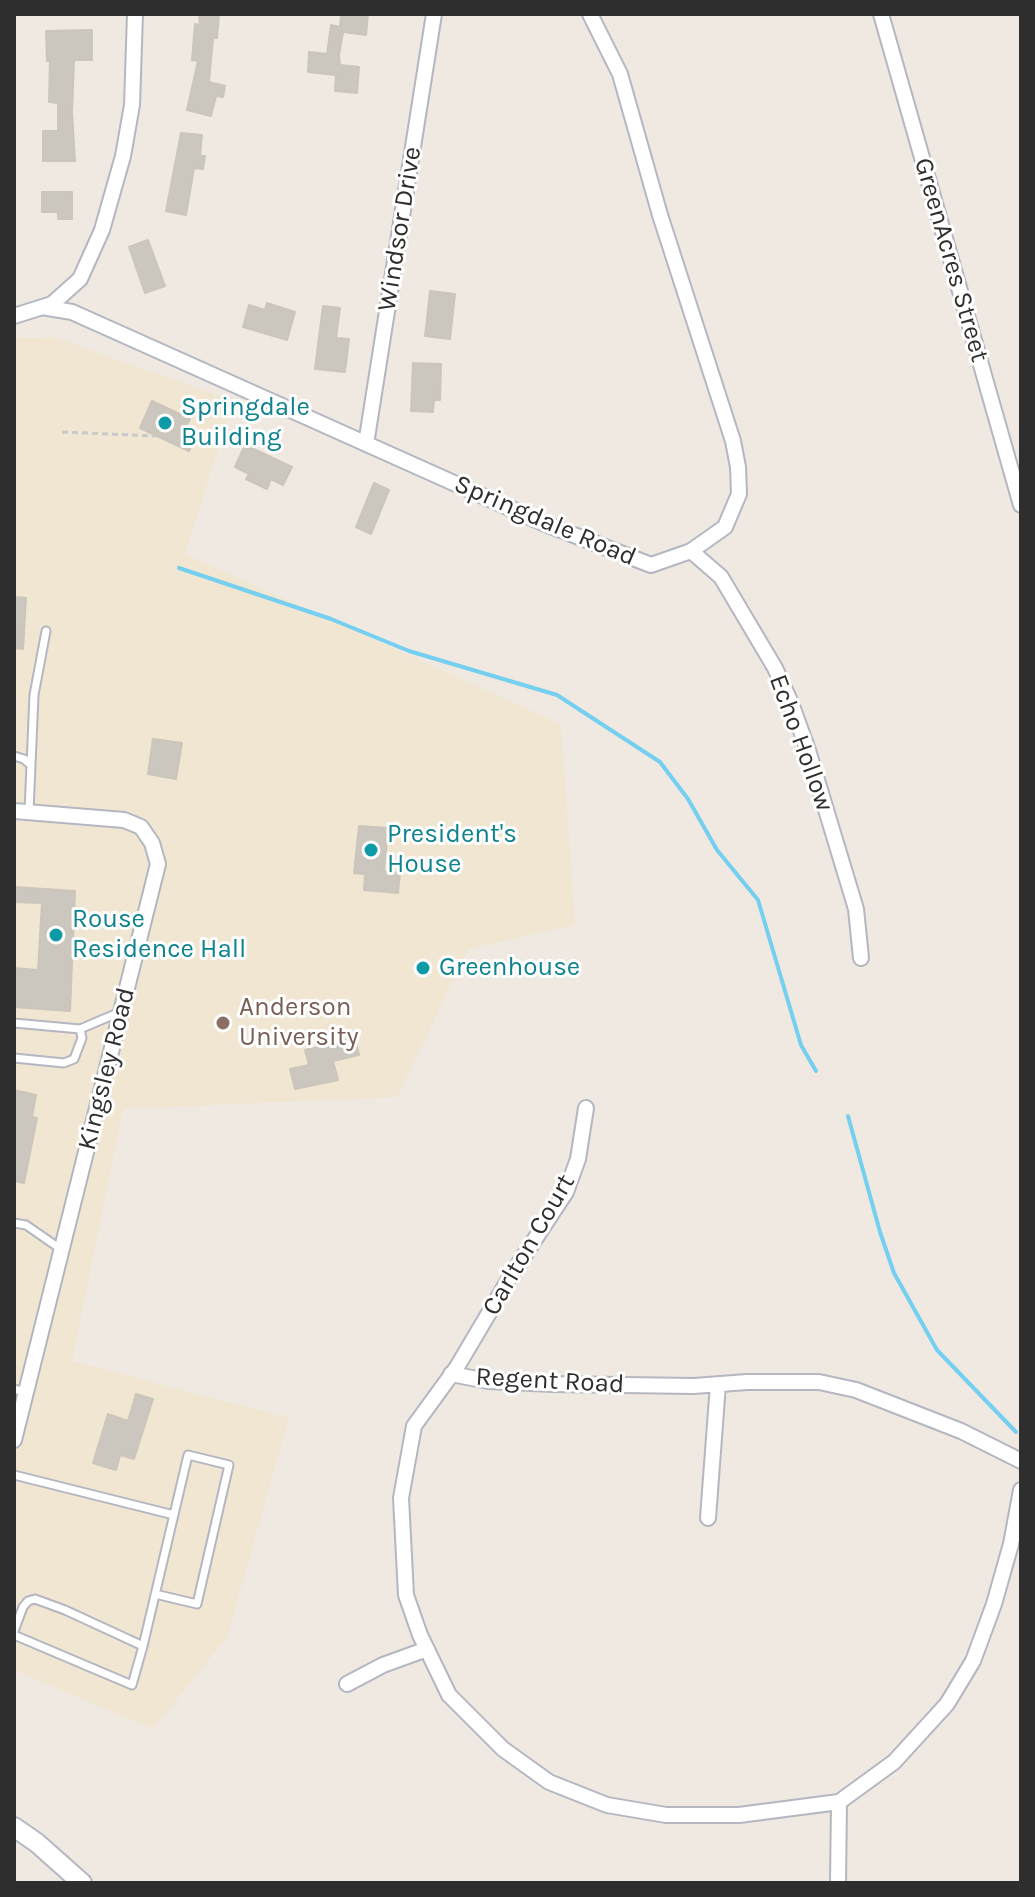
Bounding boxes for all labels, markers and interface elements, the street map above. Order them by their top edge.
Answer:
street label: Windsor Drive [372,144,428,314]
street label: GreenAcres Street [907,154,995,366]
place label: Springdale Building [181,392,310,454]
marker: Springdale Building [156,414,174,432]
street label: Springdale Road [449,469,641,573]
street label: Echo Hollow [762,670,840,816]
place label: President's House [387,819,517,880]
marker: President's House [362,841,380,859]
place label: Rouse Residence Hall [72,904,246,966]
marker: Rouse Residence Hall [47,926,65,944]
place label: Greenhouse [439,952,580,984]
marker: Greenhouse [414,959,432,977]
street label: Kingsley Road [72,985,142,1153]
place label: Anderson University [239,992,359,1054]
marker: Anderson University [214,1014,232,1032]
street label: Carlton Court [476,1169,582,1321]
street label: Regent Road [475,1362,625,1400]

